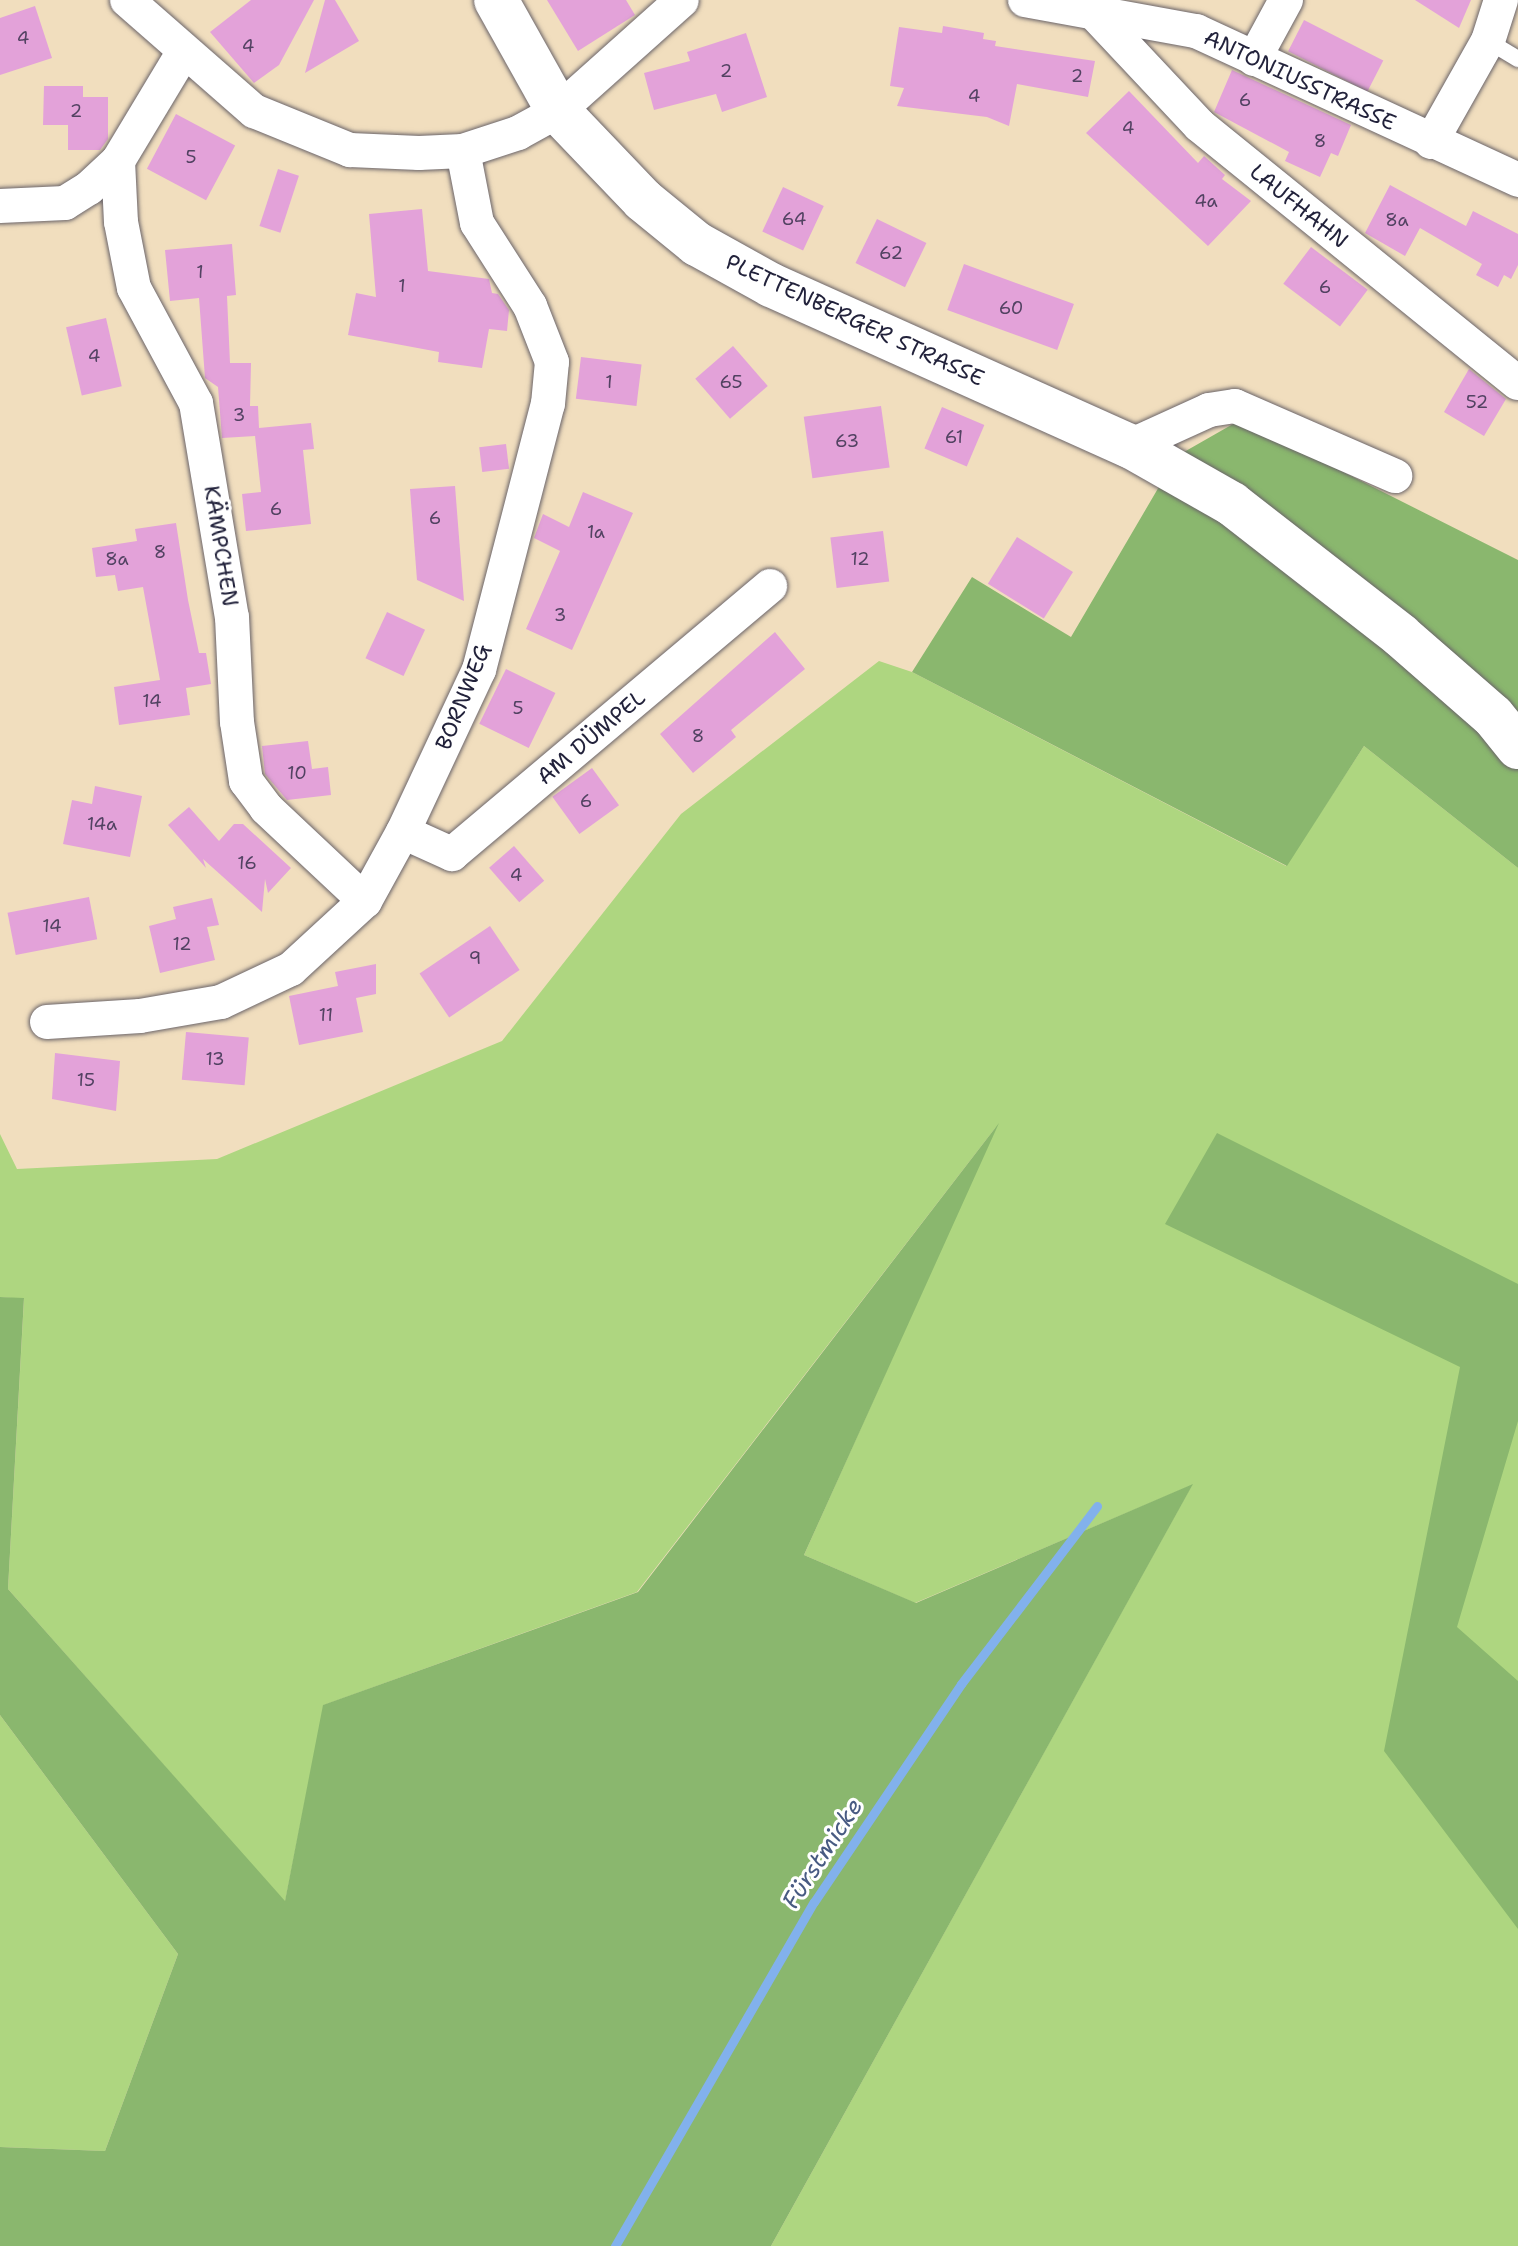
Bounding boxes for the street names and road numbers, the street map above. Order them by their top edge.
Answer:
street label: ANTONIUSSTRASSE [1200,24,1400,136]
street label: LAUFHAHN [1245,158,1353,254]
street label: PLETTENBERGER STRASSE [722,248,988,392]
street label: KÄMPCHEN [198,484,244,608]
street label: BORNWEG [430,640,496,754]
street label: AM DÜMPEL [532,684,650,790]

